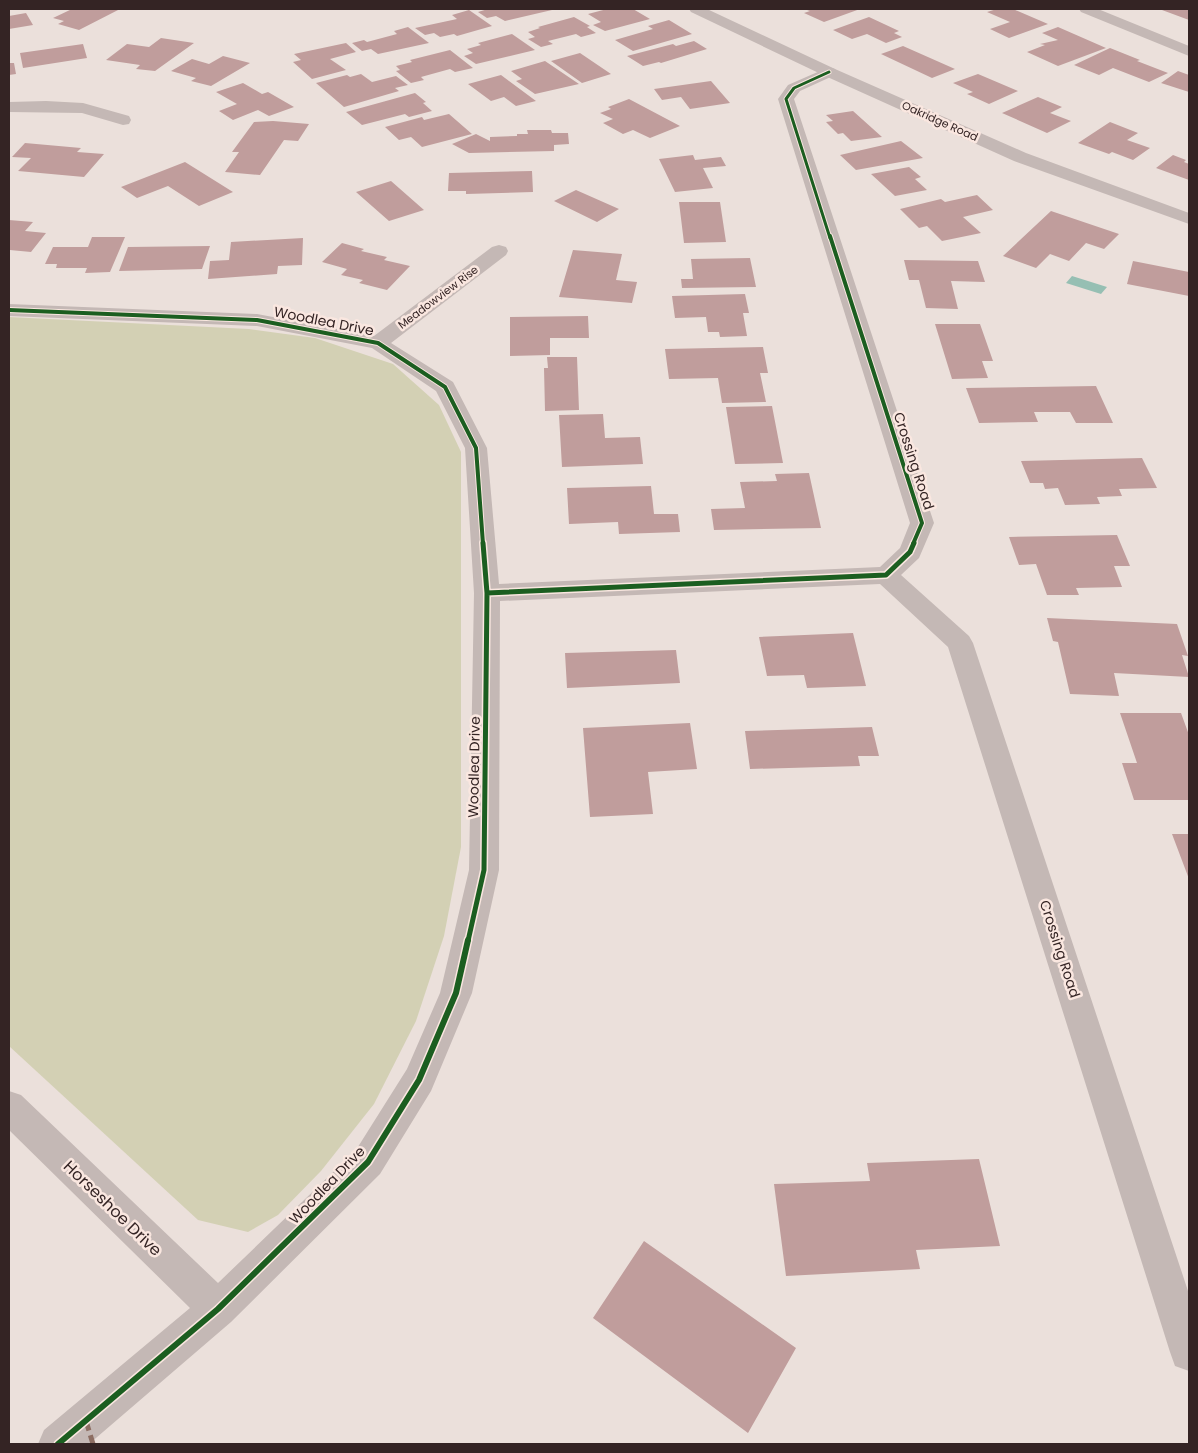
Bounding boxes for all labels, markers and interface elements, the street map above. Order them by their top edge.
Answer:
street label: Oakridge Road [899,97,981,145]
street label: Meadowview Rise [395,261,482,333]
street label: Woodlea Drive [272,302,376,341]
street label: Crossing Road [889,410,939,512]
street label: Woodlea Drive [463,716,485,818]
street label: Crossing Road [1035,898,1085,1000]
street label: Woodlea Drive [285,1141,370,1228]
street label: Horseshoe Drive [58,1155,167,1261]

